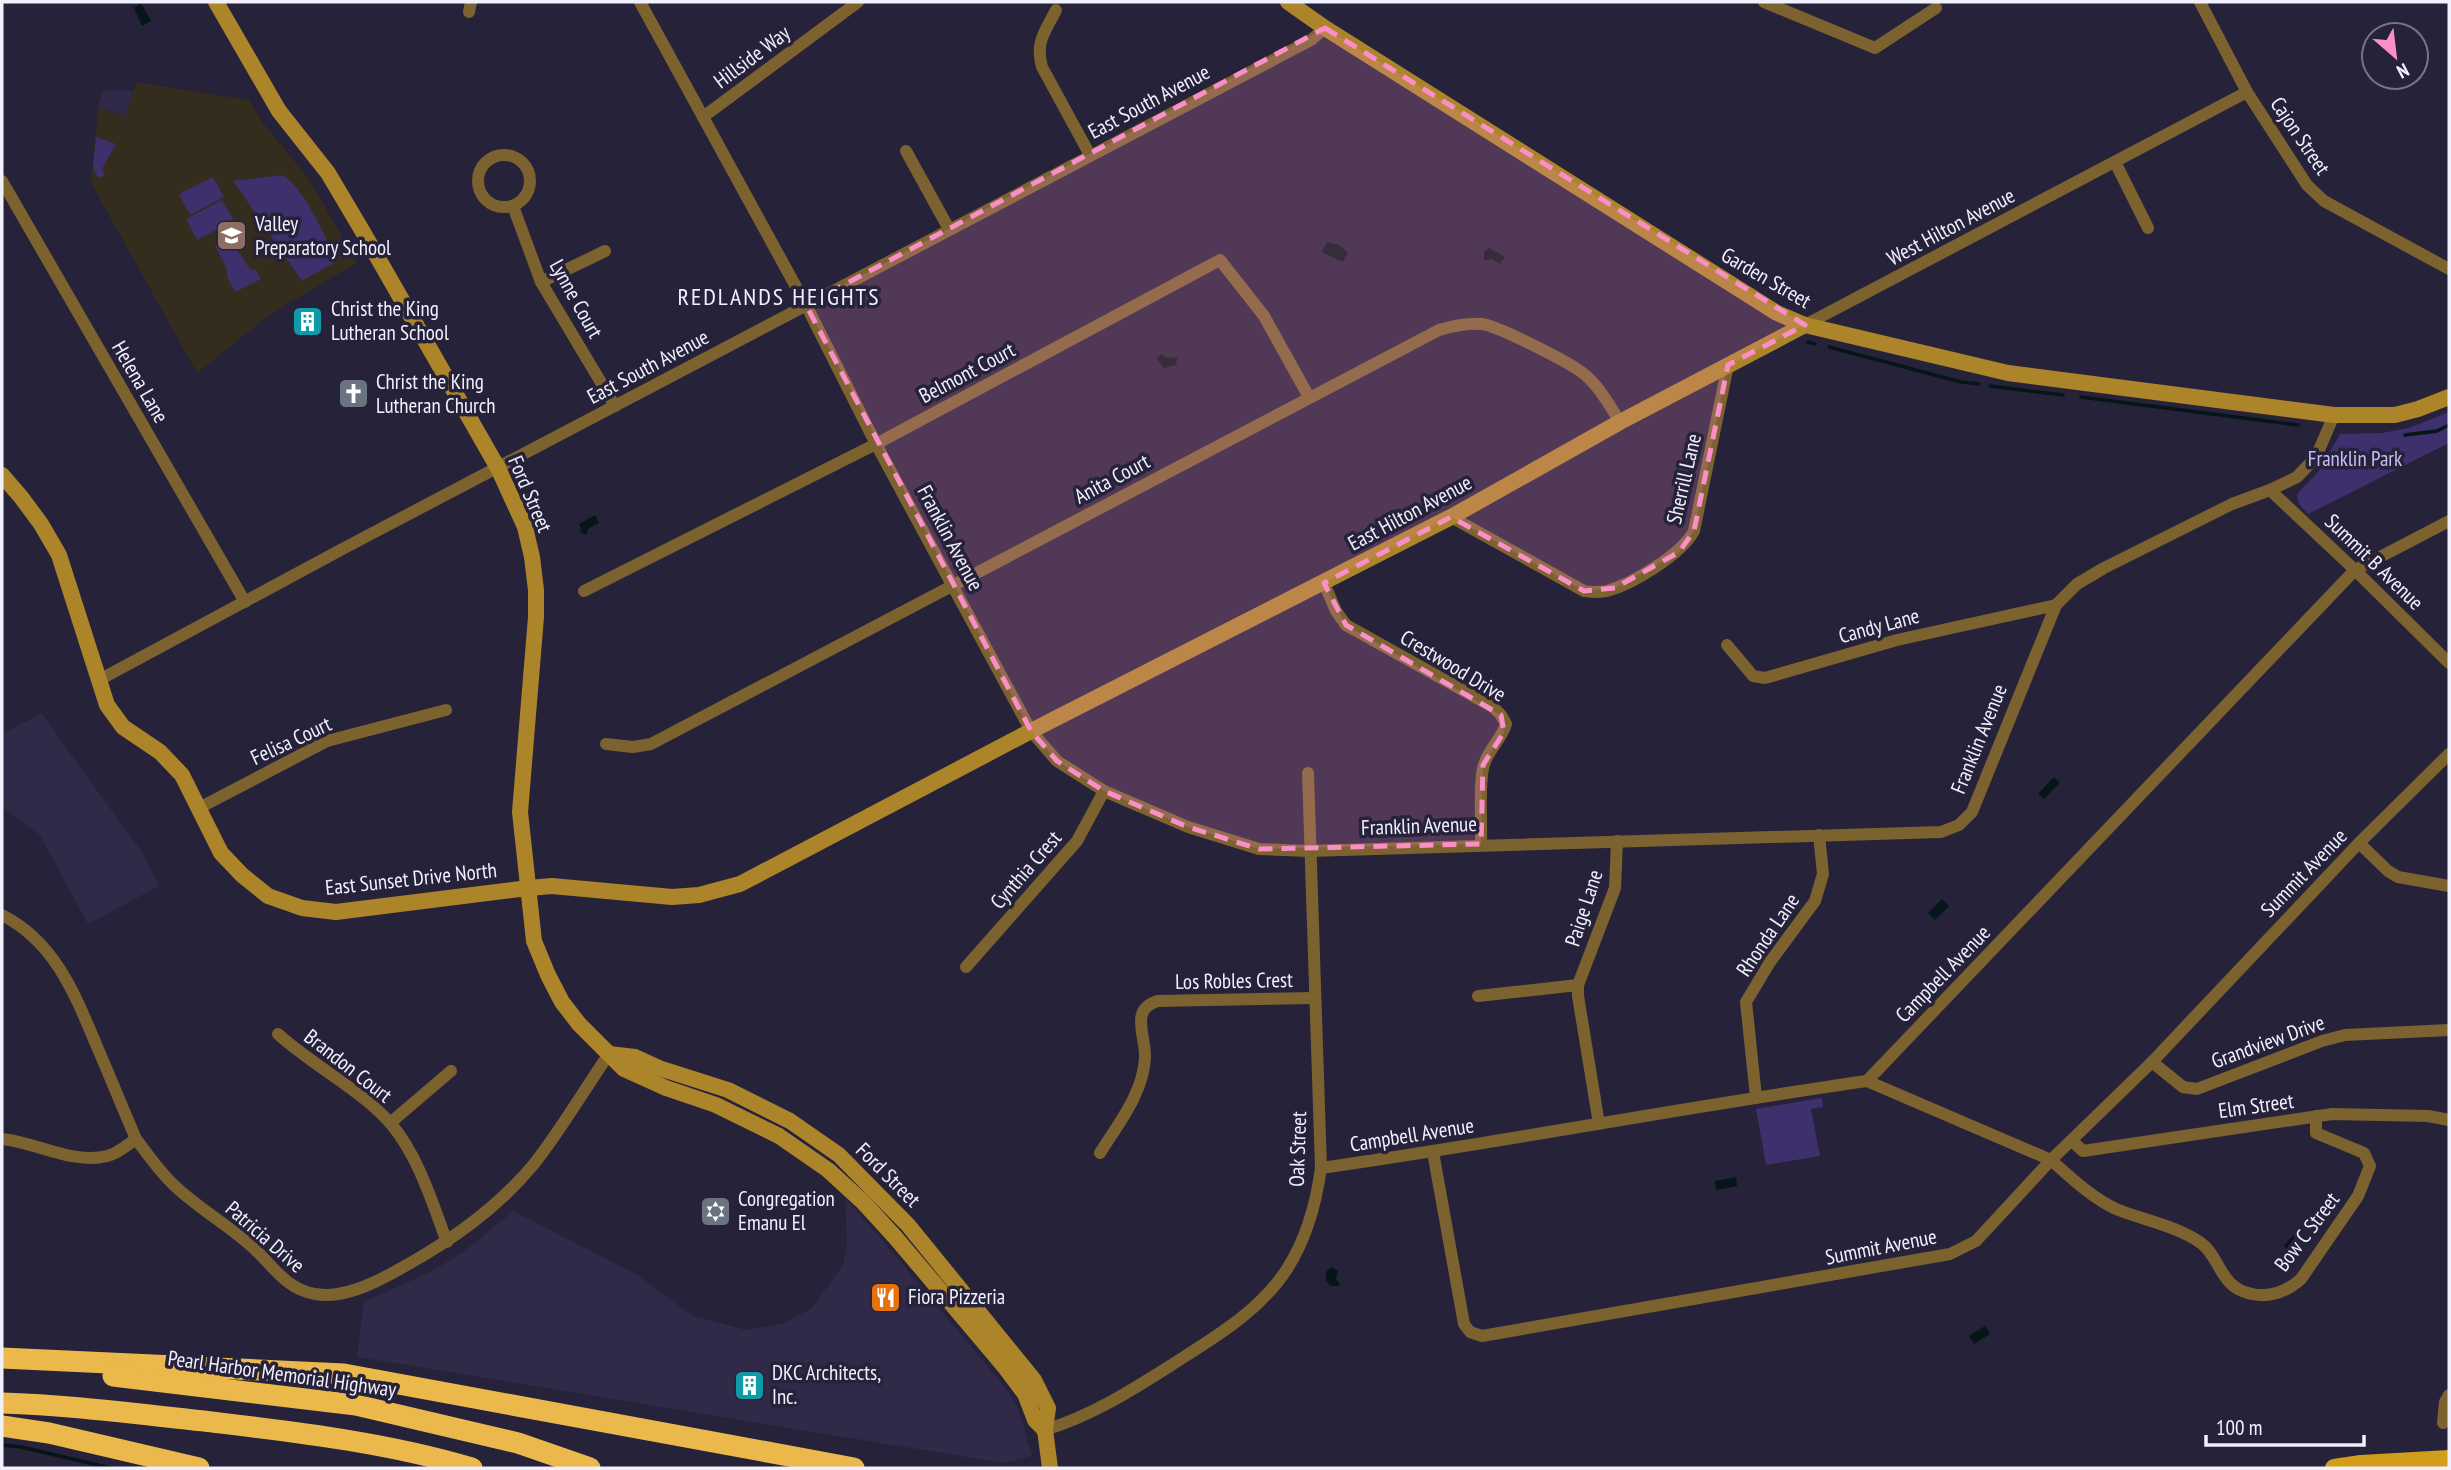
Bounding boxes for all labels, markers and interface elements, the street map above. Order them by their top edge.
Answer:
street label: Hillside Way [708,19,795,94]
north arrow [2360,21,2430,91]
street label: East South Avenue [1083,58,1214,145]
text: N [2393,58,2413,84]
street label: Cajon Street [2264,91,2336,180]
street label: West Hilton Avenue [1882,182,2019,272]
place label: Valley Preparatory School [254,210,391,261]
school or university icon: Valley Preparatory School [215,219,249,253]
street label: Garden Street [1716,241,1816,314]
street label: Lynne Court [544,255,609,343]
district label: REDLANDS HEIGHTS [677,281,881,312]
place label: Christ the King Lutheran School [331,295,449,346]
building icon: Christ the King Lutheran School [291,304,325,338]
street label: East South Avenue [582,323,713,410]
street label: Helena Lane [106,336,175,428]
street label: Belmont Court [914,336,1020,409]
place label: Christ the King Lutheran Church [376,368,496,419]
church icon: Christ the King Lutheran Church [336,377,370,411]
street label: Sherrill Lane [1660,431,1707,527]
park label: Franklin Park [2308,445,2402,472]
street label: Anita Court [1069,447,1154,510]
street label: Ford Street [502,451,559,536]
street label: East Hilton Avenue [1343,469,1476,556]
street label: Franklin Avenue [911,480,990,595]
street label: Summit B Avenue [2319,508,2429,616]
street label: Candy Lane [1836,602,1922,649]
street label: Crestwood Drive [1395,623,1511,708]
street label: Franklin Avenue [1944,680,2013,798]
street label: Felisa Court [246,710,336,771]
street label: Franklin Avenue [1361,810,1477,841]
street label: Summit Avenue [2255,823,2353,923]
street label: Cynthia Crest [984,825,1067,914]
street label: East Sunset Drive North [324,856,498,901]
street label: Paige Lane [1559,866,1609,949]
street label: Rhonda Lane [1730,888,1805,981]
street label: Campbell Avenue [1889,919,1996,1028]
street label: Los Robles Crest [1175,966,1293,995]
street label: Grandview Drive [2207,1009,2328,1074]
street label: Brandon Court [299,1023,398,1109]
street label: Elm Street [2217,1087,2295,1124]
street label: Oak Street [1283,1111,1312,1187]
street label: Campbell Avenue [1348,1111,1476,1158]
street label: Ford Street [850,1137,927,1213]
place label: Congregation Emanu El [738,1185,835,1236]
street label: Bow C Street [2268,1187,2345,1277]
synagogue icon: Congregation Emanu El [698,1194,732,1228]
street label: Patricia Drive [220,1195,311,1278]
street label: Summit Avenue [1823,1222,1939,1271]
restaurant icon: Fiora Pizzeria [868,1280,902,1314]
place label: Fiora Pizzeria [908,1283,1005,1310]
street label: Pearl Harbor Memorial Highway [166,1344,398,1403]
place label: DKC Architects, Inc. [772,1359,881,1410]
building icon: DKC Architects, Inc. [732,1368,766,1402]
scale bar [2206,1404,2364,1448]
text: 100 m [2216,1414,2262,1441]

